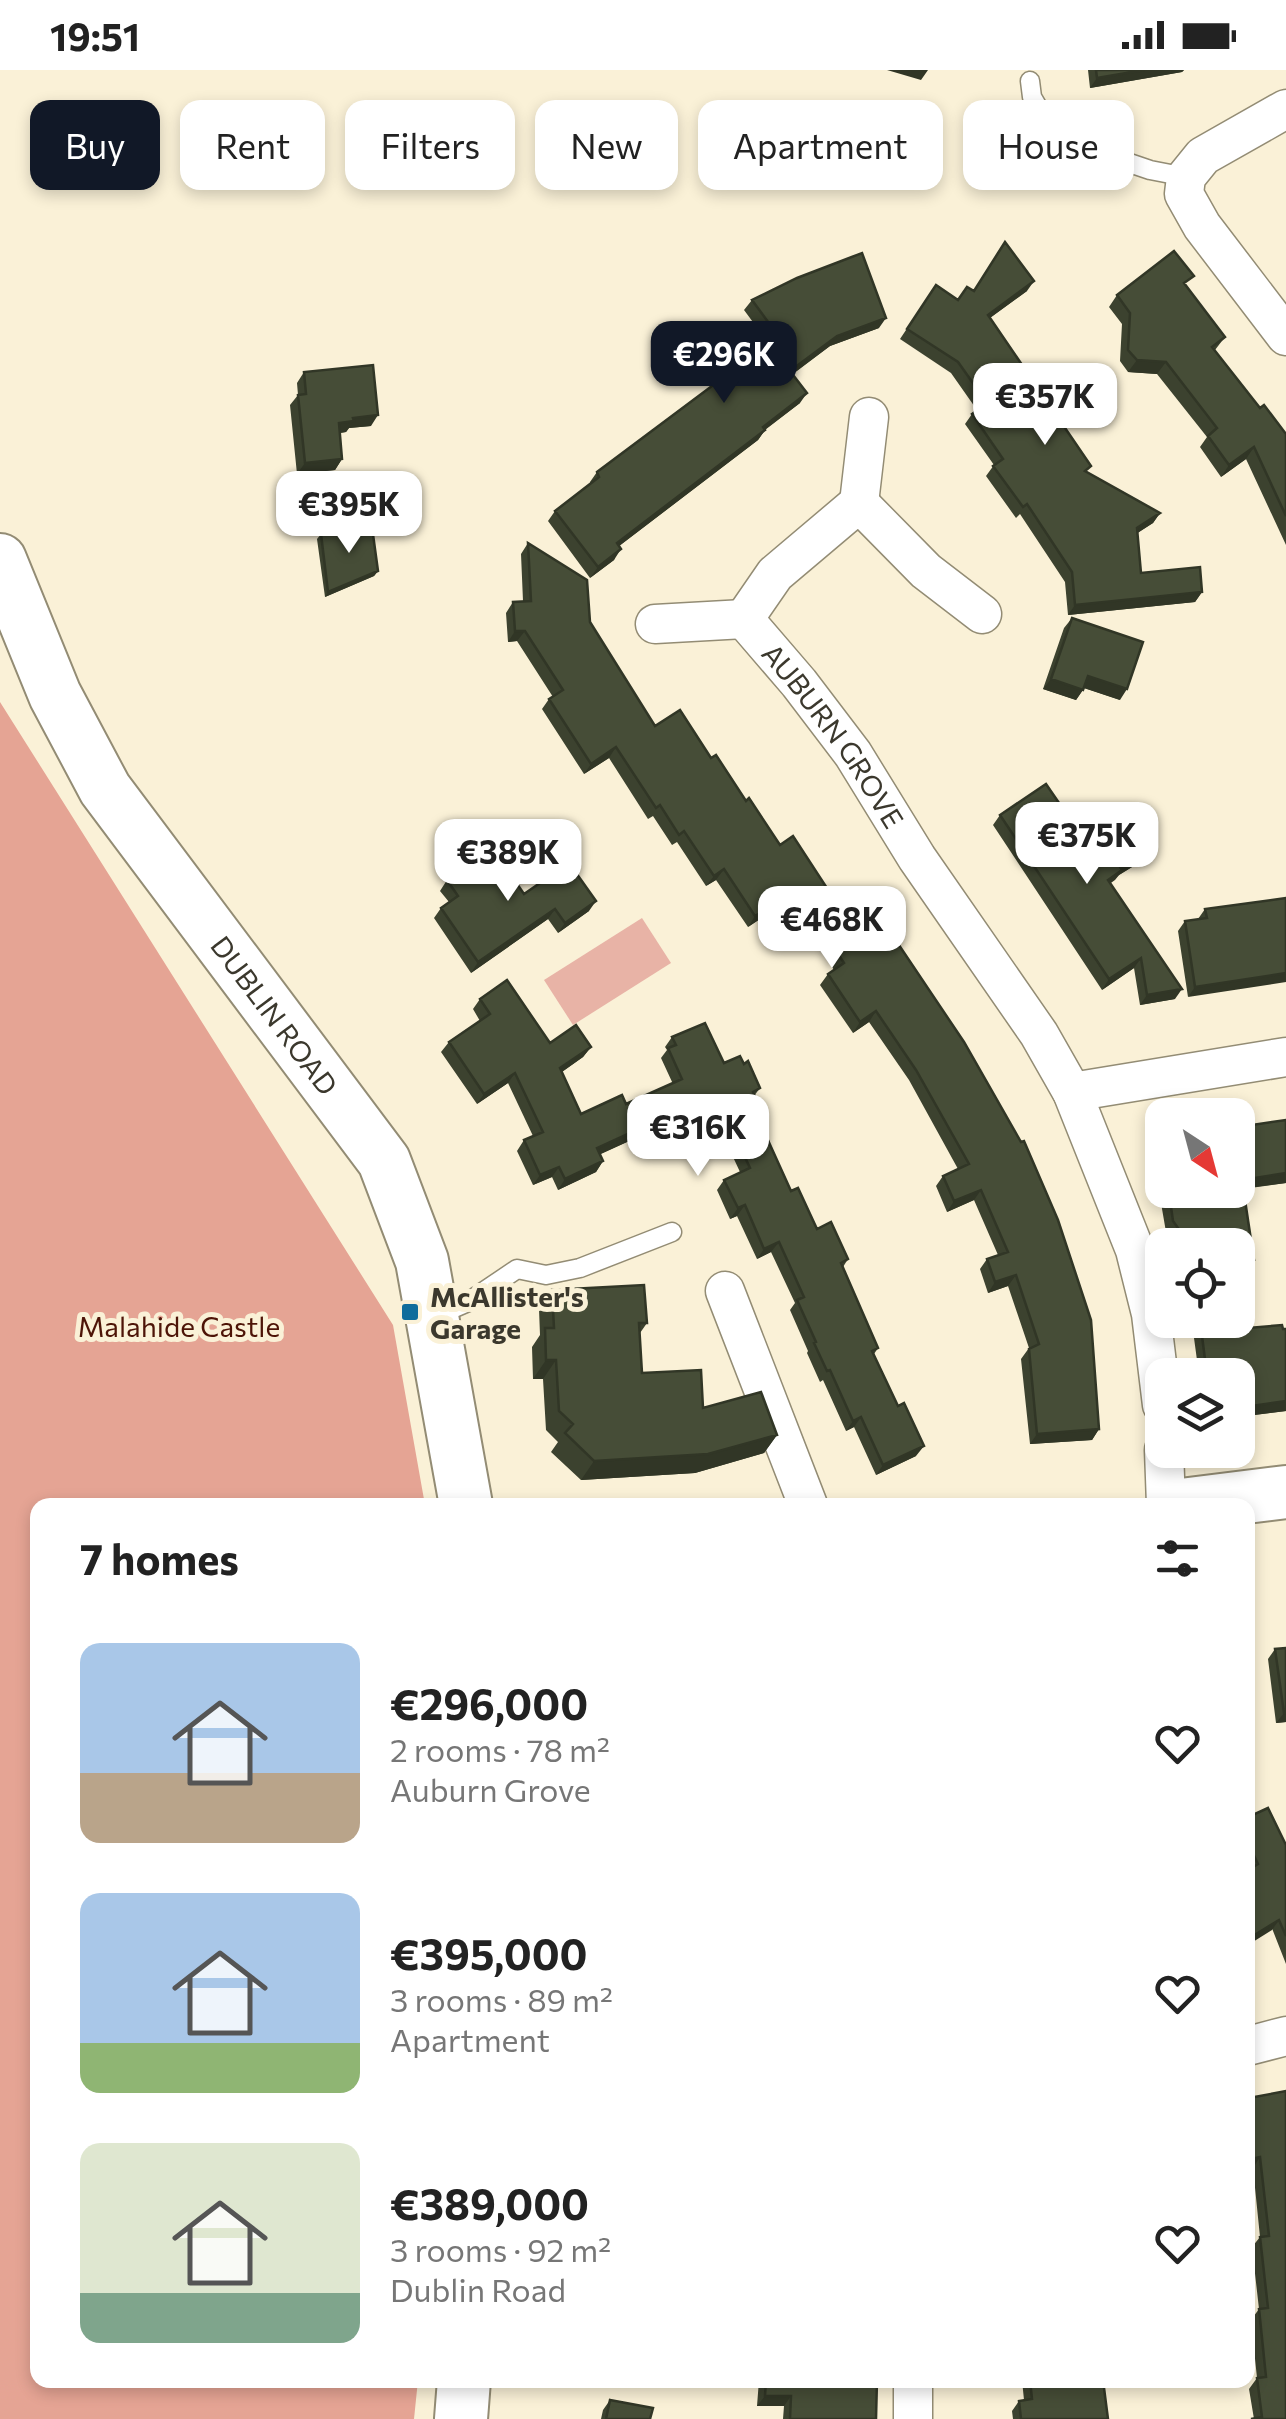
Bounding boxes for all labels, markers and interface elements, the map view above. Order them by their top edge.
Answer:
text: 19:51 [50,12,140,59]
chip: Buy [30,100,160,190]
chip: Rent [180,100,325,190]
chip: Filters [345,100,515,190]
chip: New [535,100,678,190]
chip: Apartment [698,100,943,190]
chip: House [963,100,1134,190]
pin: €296K [654,321,794,406]
text: €296K [673,333,775,373]
pin: €357K [975,363,1115,448]
text: €357K [995,375,1095,415]
pin: €395K [279,471,419,556]
text: €395K [298,483,400,523]
street label: AUBURN GROVE [755,636,911,834]
pin: €375K [1017,802,1157,887]
text: €375K [1037,814,1137,854]
pin: €389K [438,819,578,904]
text: €389K [456,831,560,871]
pin: €468K [762,886,902,971]
text: €468K [780,898,884,938]
street label: DUBLIN ROAD [204,929,345,1101]
pin: €316K [628,1094,768,1179]
north arrow [1145,1098,1255,1208]
map controls [1145,1098,1255,1468]
text: €316K [649,1106,747,1146]
button: locate [1145,1228,1255,1338]
place label: McAllister's Garage [430,1279,584,1345]
marker: McAllister's Garage [399,1301,421,1323]
park label: Malahide Castle [78,1309,280,1343]
button: layers [1145,1358,1255,1468]
icon: filters [1150,1531,1205,1586]
text: 7 homes [80,1532,239,1584]
text: €296,000 [390,1677,588,1729]
icon: home [160,1683,280,1803]
icon: heart [1150,1716,1205,1771]
text: 2 rooms · 78 m² [390,1729,610,1769]
text: Auburn Grove [390,1769,591,1809]
text: €395,000 [390,1927,588,1979]
icon: home [160,1933,280,2053]
icon: heart [1150,1966,1205,2021]
text: 3 rooms · 89 m² [390,1979,613,2019]
text: Apartment [390,2019,550,2059]
text: €389,000 [390,2177,589,2229]
icon: home [160,2183,280,2303]
icon: heart [1150,2216,1205,2271]
text: 3 rooms · 92 m² [390,2229,611,2269]
text: Dublin Road [390,2269,566,2309]

